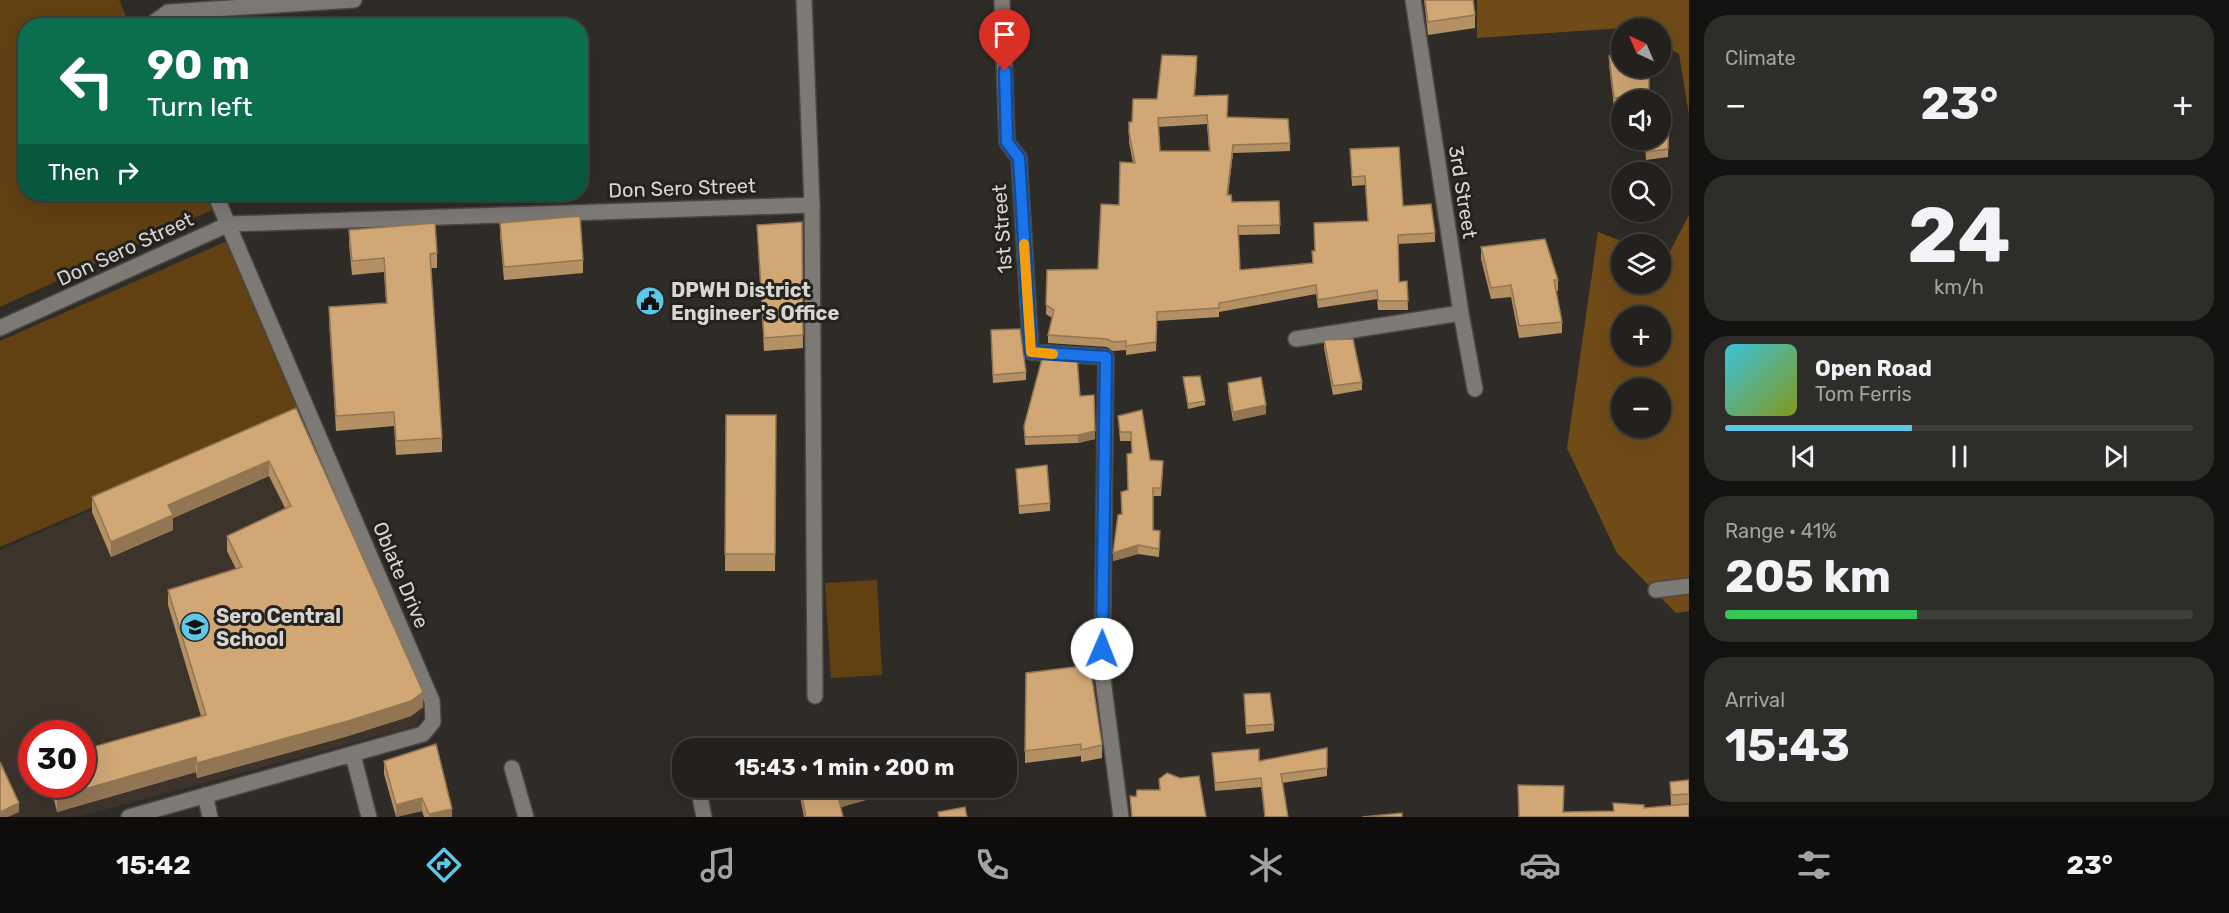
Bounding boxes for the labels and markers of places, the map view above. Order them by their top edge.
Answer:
pin [979,9,1030,71]
place label: DPWH District Engineer's Office [671,278,839,325]
public building icon: DPWH District Engineer's Office [634,285,666,317]
place label: Sero Central School [216,604,341,651]
school or university icon: Sero Central School [179,611,211,643]

